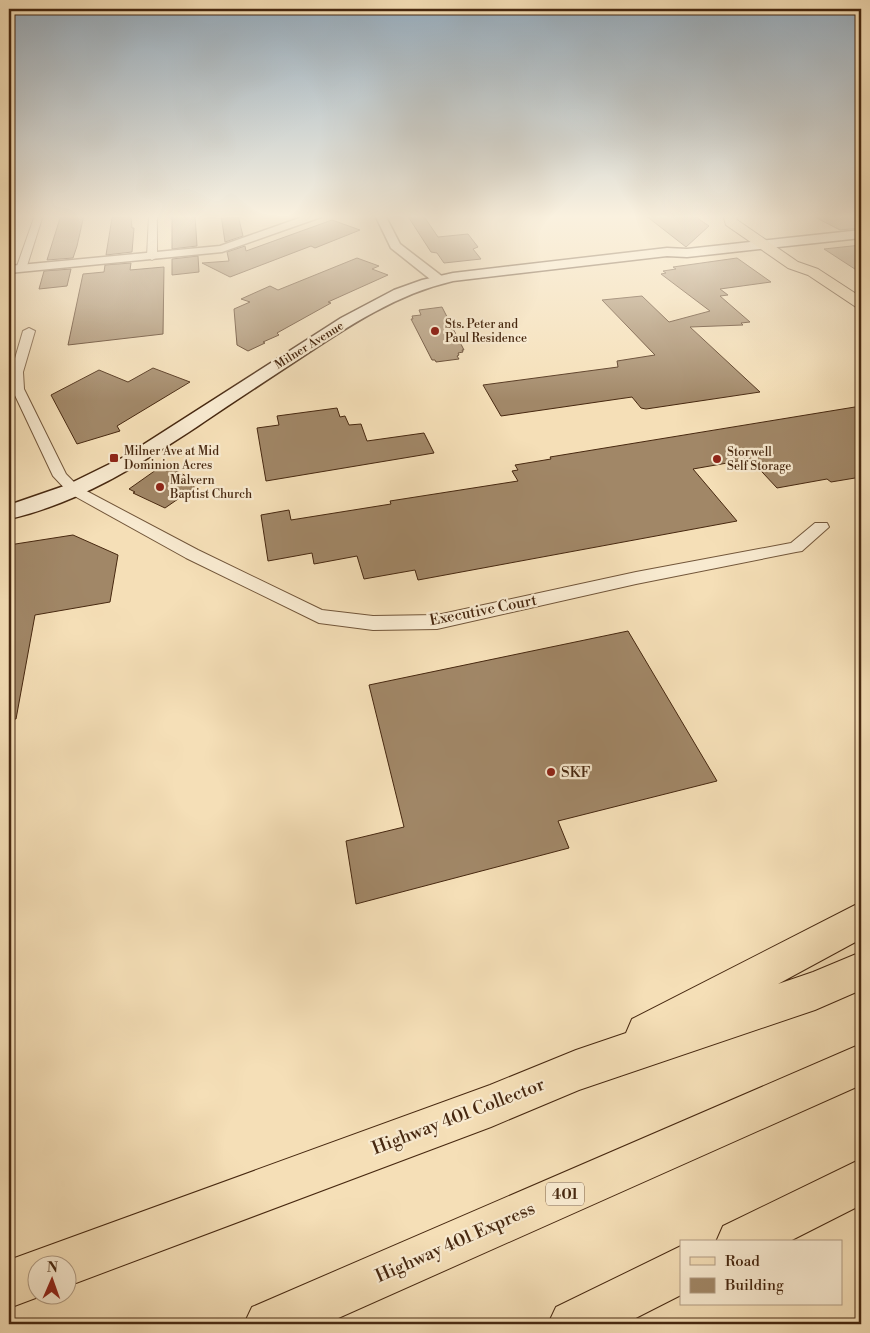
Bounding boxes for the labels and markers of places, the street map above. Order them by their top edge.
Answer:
place label: Sts. Peter and Paul Residence [445,317,527,346]
marker: Sts. Peter and Paul Residence [429,325,441,337]
place label: Milner Ave at Mid Dominion Acres [124,444,219,473]
place label: Storwell Self Storage [727,445,791,474]
marker: Milner Ave at Mid Dominion Acres [108,452,120,464]
marker: Storwell Self Storage [711,453,723,465]
place label: Malvern Baptist Church [169,473,252,502]
marker: Malvern Baptist Church [154,481,166,493]
place label: SKF [561,763,591,782]
marker: SKF [545,766,557,778]

